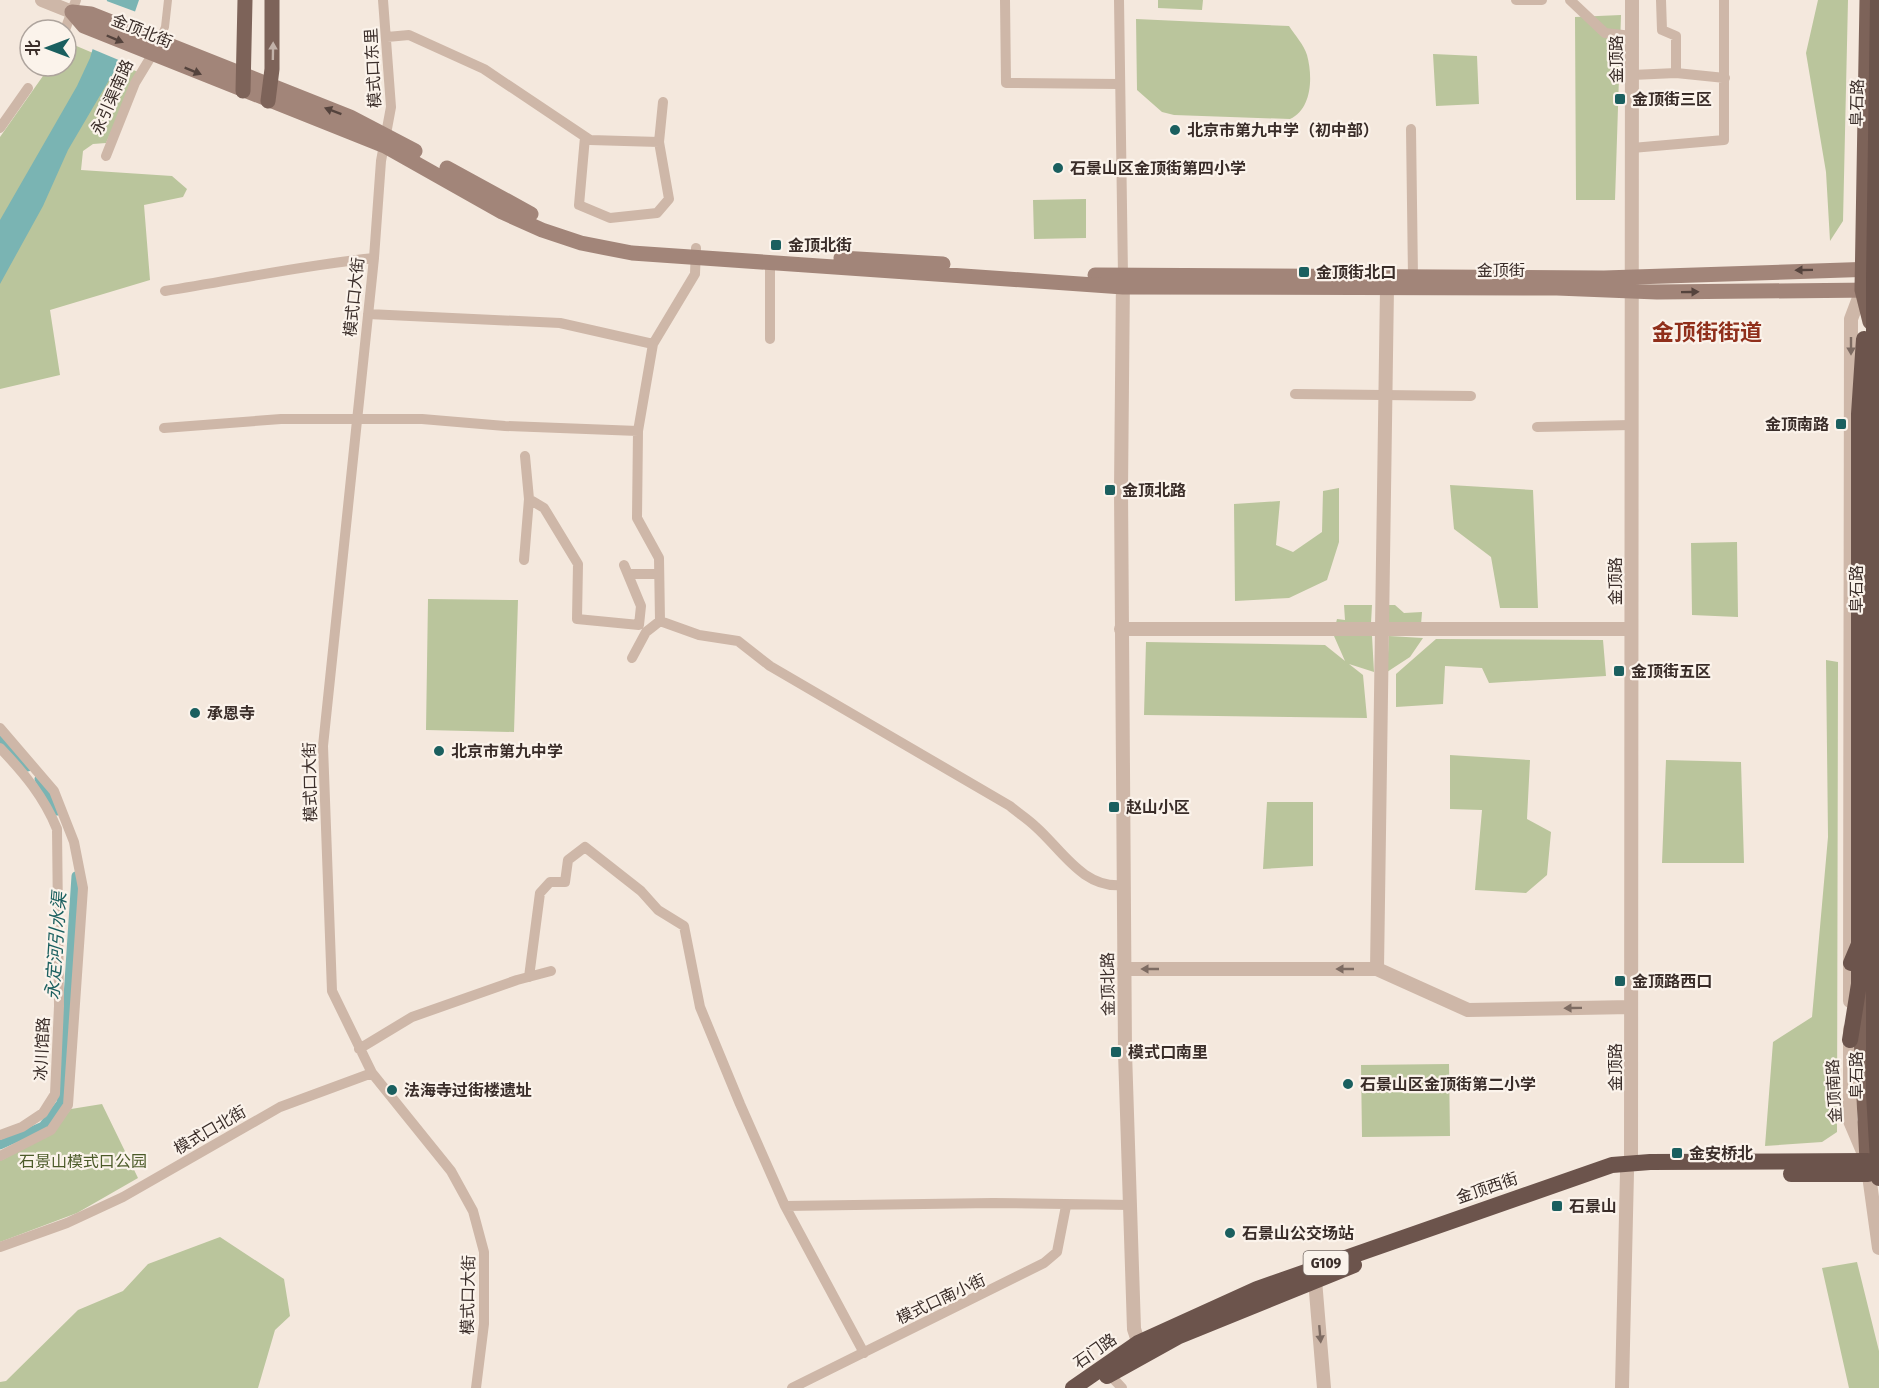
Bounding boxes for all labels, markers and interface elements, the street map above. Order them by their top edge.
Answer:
street label: 金顶北街 [109,10,175,52]
north arrow [18,18,78,78]
street label: 模式口东里 [361,28,385,108]
one-way arrow [106,35,123,44]
street label: 金顶路 [1607,35,1626,83]
text: 北 [24,40,43,56]
one-way arrow [268,41,278,60]
street label: 永引渠南路 [87,57,137,137]
one-way arrow [184,66,202,76]
street label: 阜石路 [1847,79,1867,127]
place label: 金顶街三区 [1632,90,1712,109]
marker: 金顶街三区 [1613,92,1627,106]
one-way arrow [323,105,341,115]
place label: 北京市第九中学（初中部） [1187,121,1379,140]
marker: 北京市第九中学（初中部） [1168,123,1182,137]
place label: 石景山区金顶街第四小学 [1070,159,1246,178]
marker: 石景山区金顶街第四小学 [1051,161,1065,175]
place label: 金顶北街 [788,236,852,255]
marker: 金顶北街 [769,238,783,252]
street label: 模式口大街 [340,256,368,338]
street label: 金顶街 [1477,261,1525,280]
place label: 金顶街北口 [1316,263,1396,282]
marker: 金顶街北口 [1297,265,1311,279]
one-way arrow [1794,265,1813,274]
one-way arrow [1680,287,1699,297]
district label: 金顶街街道 [1652,319,1762,346]
one-way arrow [1846,337,1856,356]
place label: 金顶南路 [1765,415,1829,434]
marker: 金顶南路 [1834,417,1848,431]
place label: 金顶北路 [1122,481,1186,500]
marker: 金顶北路 [1103,483,1117,497]
street label: 金顶路 [1606,557,1625,605]
street label: 阜石路 [1847,565,1866,613]
place label: 金顶街五区 [1631,662,1711,681]
marker: 金顶街五区 [1612,664,1626,678]
place label: 承恩寺 [207,704,255,723]
marker: 承恩寺 [188,706,202,720]
street label: 模式口大街 [300,742,320,822]
place label: 北京市第九中学 [451,742,563,761]
marker: 北京市第九中学 [432,744,446,758]
place label: 赵山小区 [1126,798,1190,817]
marker: 赵山小区 [1107,800,1121,814]
water label: 永定河引水渠 [41,888,71,1001]
street label: 金顶北路 [1098,952,1118,1016]
one-way arrow [1140,964,1159,974]
one-way arrow [1335,964,1354,974]
place label: 金顶路西口 [1632,972,1712,991]
marker: 金顶路西口 [1613,974,1627,988]
one-way arrow [1563,1003,1582,1013]
street label: 冰川馆路 [31,1017,53,1081]
place label: 模式口南里 [1128,1043,1208,1062]
street label: 金顶路 [1606,1043,1625,1091]
marker: 模式口南里 [1109,1045,1123,1059]
street label: 阜石路 [1847,1051,1866,1099]
street label: 金顶南路 [1823,1059,1845,1123]
place label: 石景山区金顶街第二小学 [1360,1075,1536,1094]
marker: 石景山区金顶街第二小学 [1341,1077,1355,1091]
place label: 法海寺过街楼遗址 [404,1081,532,1100]
marker: 法海寺过街楼遗址 [385,1083,399,1097]
street label: 模式口北街 [171,1102,249,1158]
place label: 金安桥北 [1689,1144,1753,1163]
marker: 金安桥北 [1670,1146,1684,1160]
park label: 石景山模式口公园 [19,1152,147,1171]
street label: 金顶西街 [1454,1169,1520,1207]
place label: 石景山 [1569,1197,1617,1216]
marker: 石景山 [1550,1199,1564,1213]
place label: 石景山公交场站 [1242,1224,1354,1243]
marker: 石景山公交场站 [1223,1226,1237,1240]
road number: G109 [1304,1251,1348,1275]
street label: 模式口大街 [458,1255,478,1335]
street label: 模式口南小街 [893,1270,989,1328]
one-way arrow [1315,1324,1325,1343]
street label: 石门路 [1070,1329,1120,1373]

